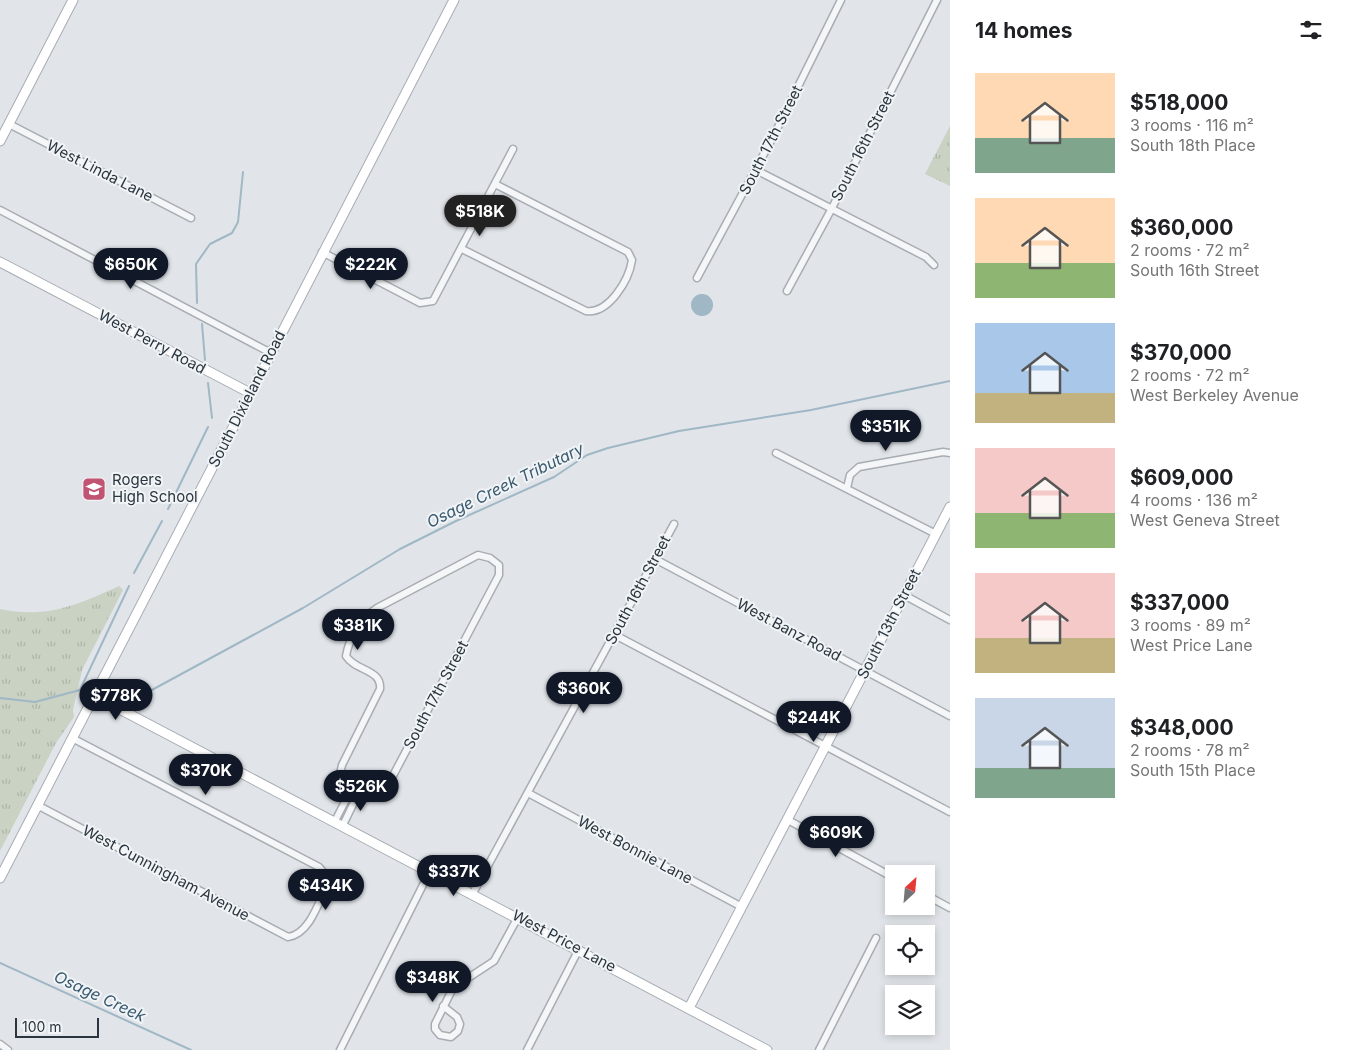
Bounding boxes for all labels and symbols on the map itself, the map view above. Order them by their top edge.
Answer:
street label: South 17th Street [735,82,806,198]
street label: South 16th Street [827,87,899,204]
street label: West Linda Lane [44,136,157,206]
pin: $518K [445,194,515,237]
pin: $650K [96,248,166,290]
pin: $222K [336,248,406,290]
street label: West Perry Road [95,305,209,378]
street label: South Dixieland Road [204,327,289,470]
pin: $351K [851,410,921,452]
water label: Osage Creek Tributary [423,438,588,532]
place label: Rogers High School [112,470,198,506]
school or university icon: Rogers High School [81,476,107,502]
street label: South 16th Street [601,532,674,648]
street label: South 13th Street [853,565,925,682]
street label: West Banz Road [734,594,845,665]
pin: $381K [323,608,393,651]
street label: South 17th Street [399,637,472,752]
pin: $360K [549,672,619,714]
pin: $778K [81,678,151,721]
pin: $244K [779,700,849,743]
pin: $370K [171,754,241,796]
pin: $526K [326,770,396,812]
street label: West Bonnie Lane [575,811,696,888]
pin: $609K [801,816,871,858]
street label: West Cunningham Avenue [79,820,253,925]
pin: $337K [419,854,489,897]
north arrow [885,865,935,915]
pin: $434K [291,868,361,911]
street label: West Price Lane [509,905,619,976]
pin: $348K [398,960,468,1003]
water label: Osage Creek [51,966,149,1026]
scale bar [15,1015,99,1038]

